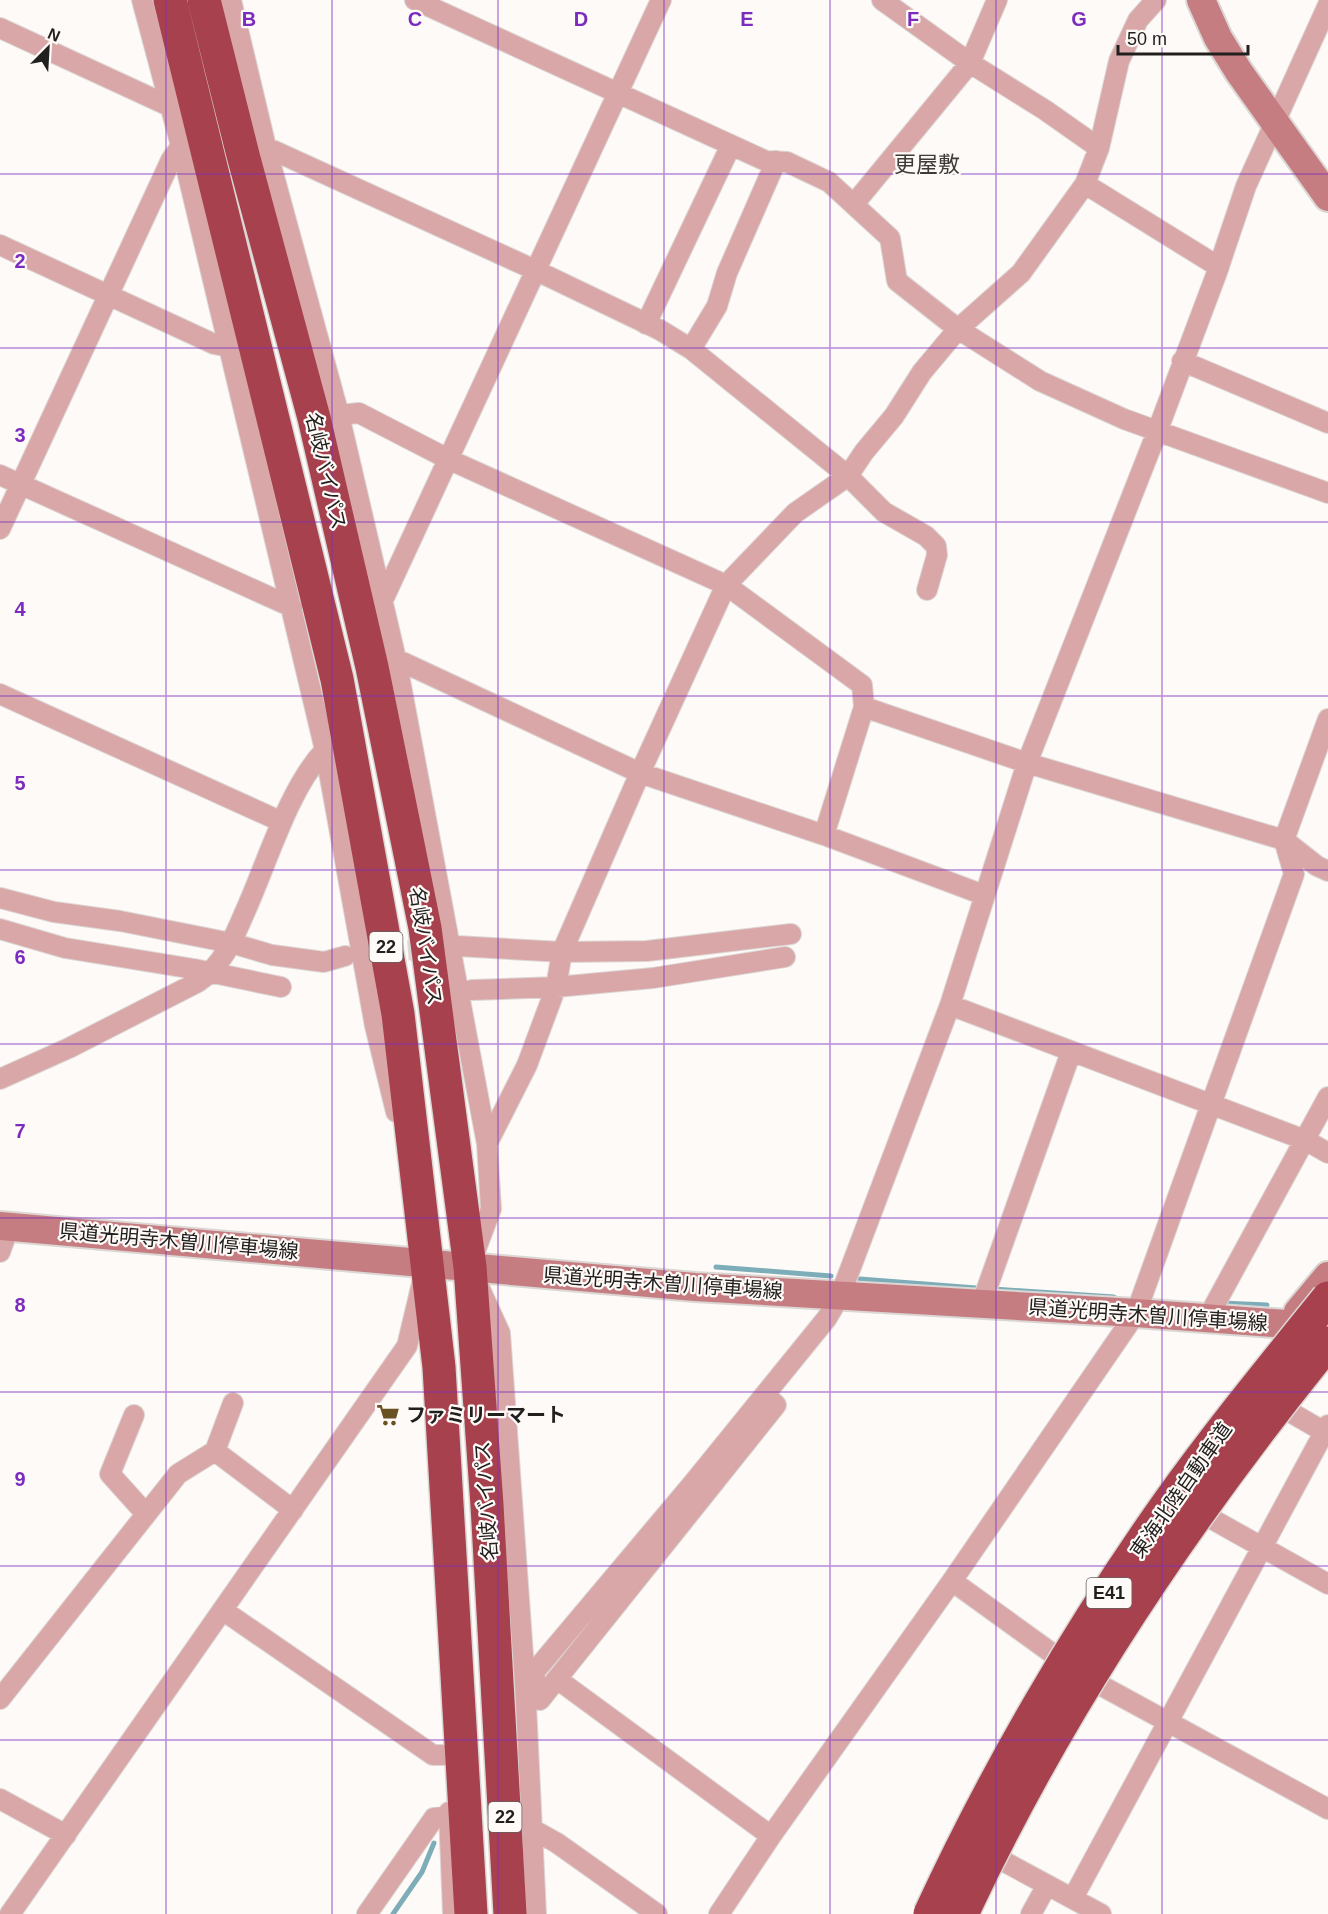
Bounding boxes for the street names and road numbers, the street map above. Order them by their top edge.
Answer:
street label: 名岐バイパス [302,410,350,532]
street label: 名岐バイパス [406,885,446,1007]
road number: 22 [370,932,402,962]
street label: 県道光明寺木曽川停車場線 [58,1220,300,1262]
street label: 県道光明寺木曽川停車場線 [543,1264,783,1302]
street label: 県道光明寺木曽川停車場線 [1028,1296,1268,1334]
street label: 東海北陸自動車道 [1126,1418,1236,1562]
street label: 名岐バイパス [471,1441,501,1561]
road number: E41 [1086,1578,1132,1608]
road number: 22 [488,1802,522,1832]

